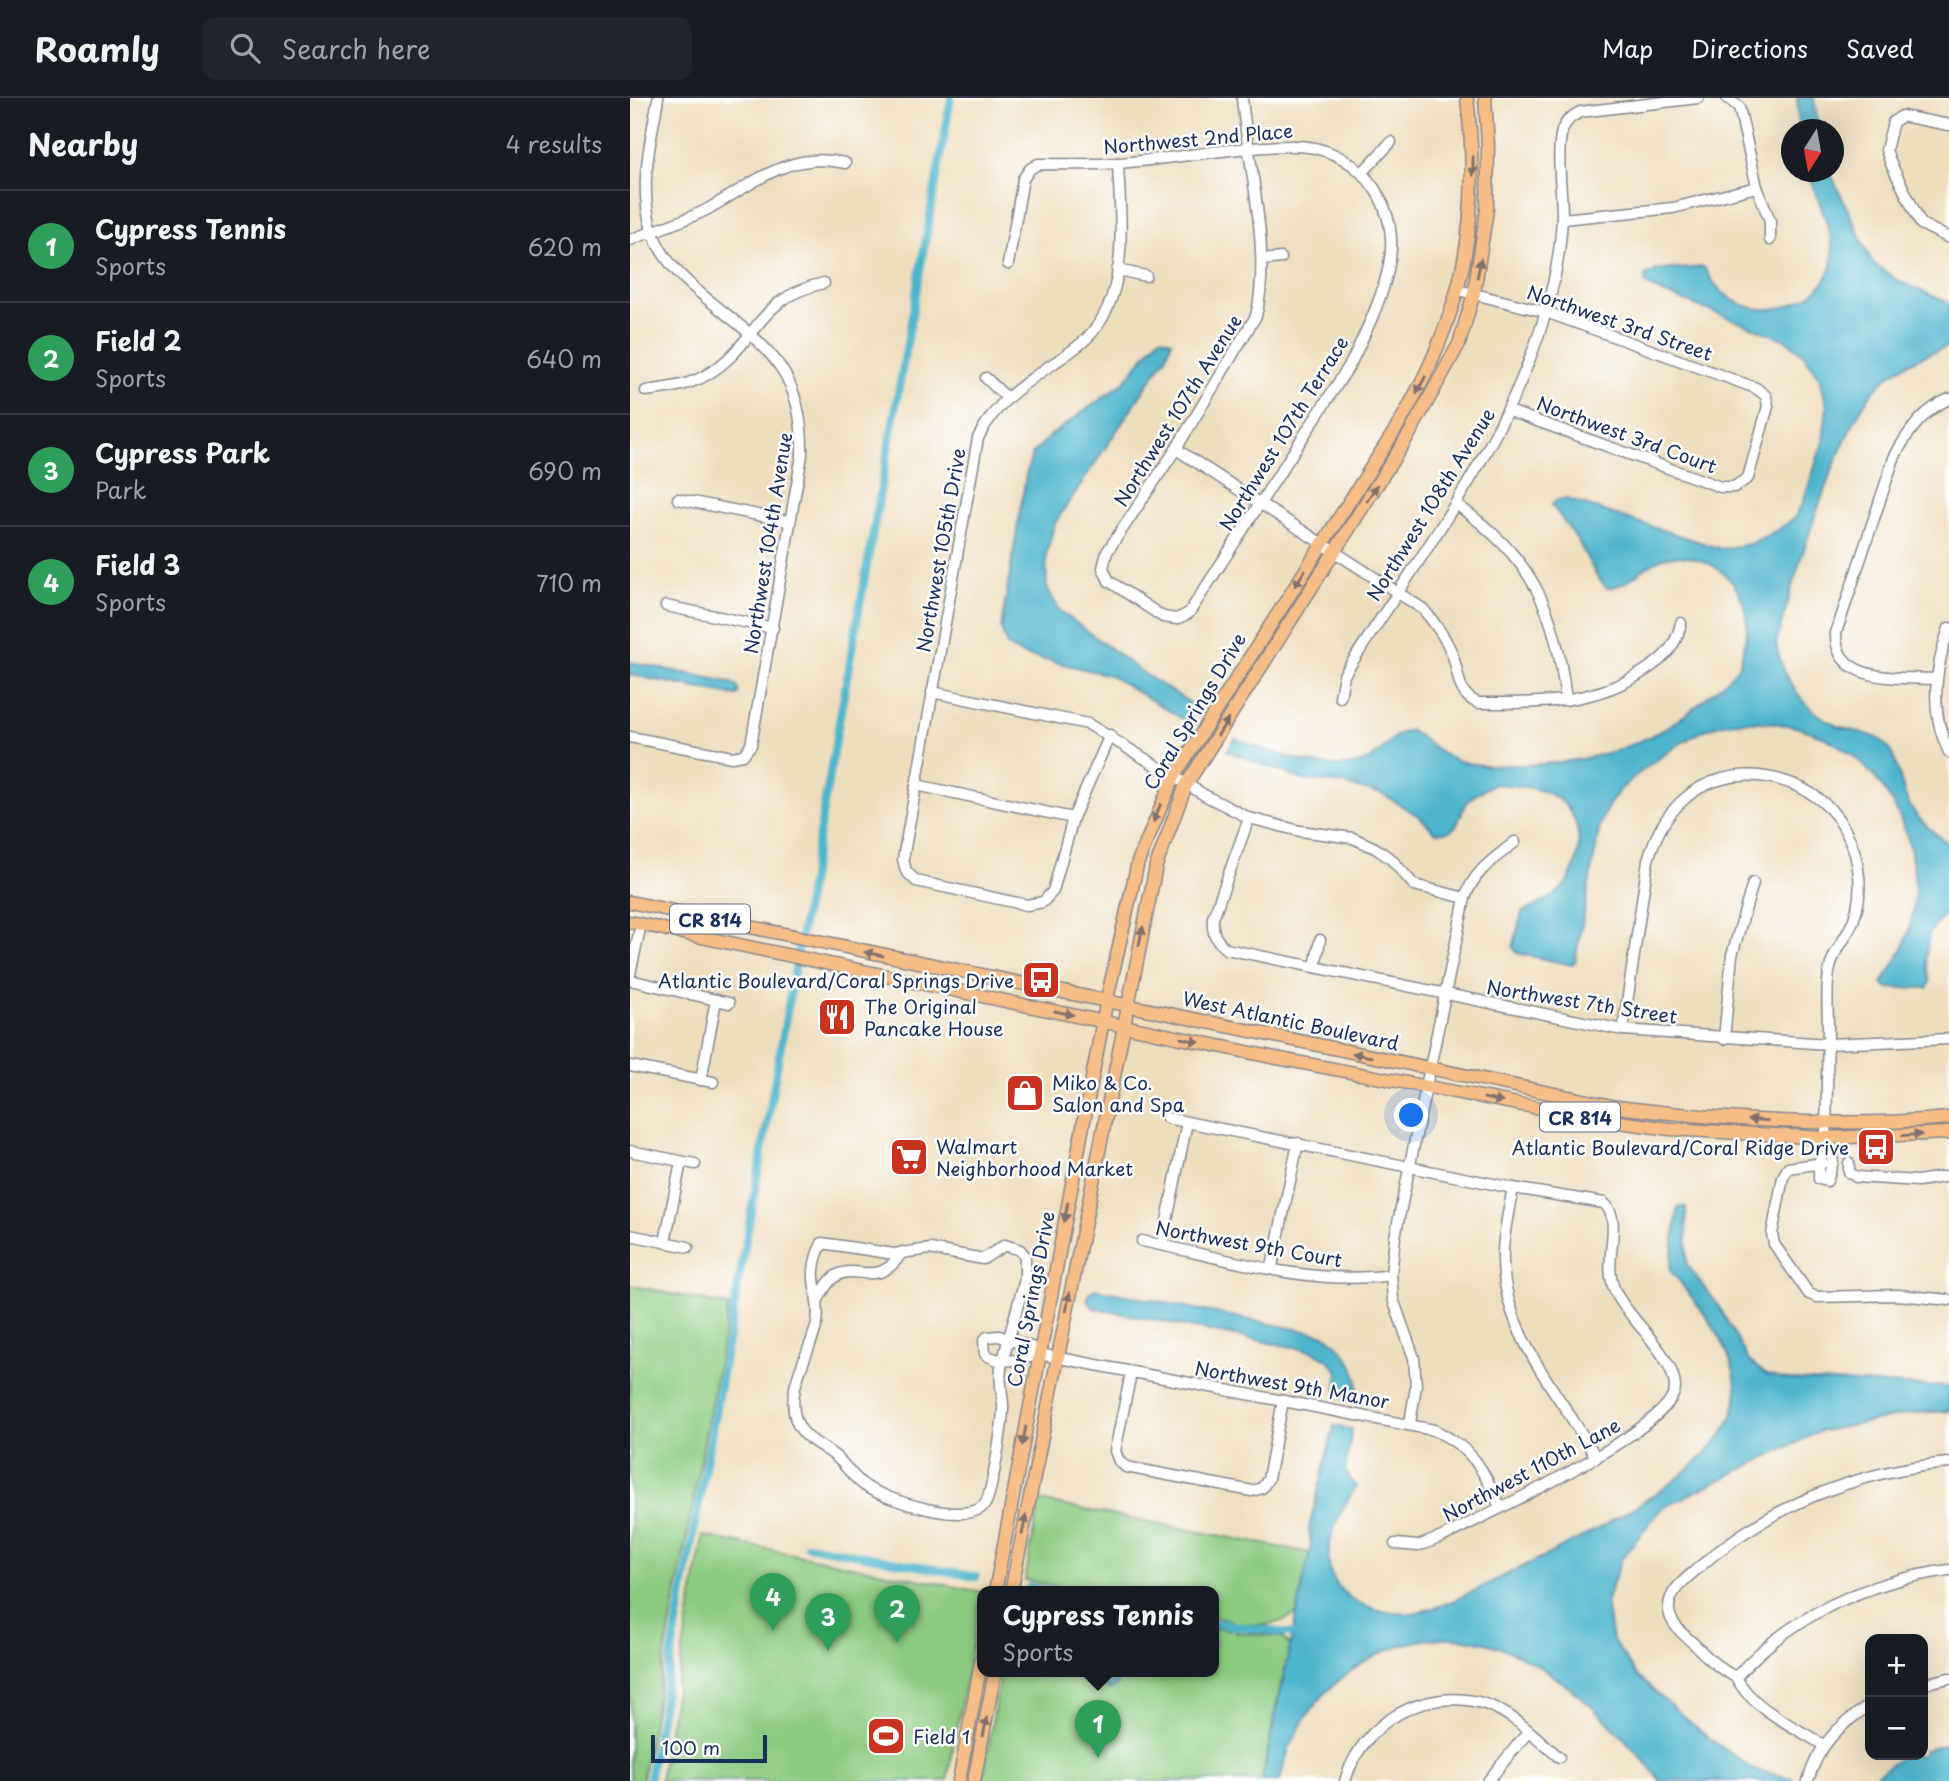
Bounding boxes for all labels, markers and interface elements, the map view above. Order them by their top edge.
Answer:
search box [202,17,692,80]
text: Roamly [35,23,160,73]
icon: search [226,29,264,67]
text: Search here [282,29,430,68]
text: Map [1602,30,1653,66]
text: Directions [1691,30,1808,66]
text: Saved [1846,30,1914,66]
street label: Northwest 2nd Place [1102,116,1294,160]
north arrow [1781,119,1844,182]
text: Nearby [28,121,138,166]
text: 4 results [506,126,602,161]
one-way arrow [1467,155,1478,177]
text: Cypress Tennis [95,209,286,248]
text: 1 [46,229,57,264]
text: 620 m [528,229,602,264]
text: Sports [95,248,166,283]
one-way arrow [1474,256,1485,278]
street label: Northwest 3rd Street [1524,277,1717,367]
street label: Northwest 107th Avenue [1106,309,1248,511]
text: Field 2 [95,321,181,360]
street label: Northwest 107th Terrace [1212,330,1354,536]
text: 2 [43,341,59,376]
text: 640 m [526,341,602,376]
text: Sports [95,360,166,395]
one-way arrow [1415,375,1427,395]
street label: Northwest 3rd Court [1533,388,1721,480]
street label: Northwest 108th Avenue [1359,402,1501,606]
street label: Northwest 104th Avenue [736,430,798,656]
text: Cypress Park [95,433,270,472]
street label: Northwest 105th Drive [908,446,972,654]
text: 3 [43,453,59,488]
text: 690 m [528,453,602,488]
text: Park [95,472,146,507]
one-way arrow [1366,484,1379,503]
text: Field 3 [95,545,180,584]
text: 4 [43,565,59,600]
text: 710 m [536,565,602,600]
one-way arrow [1294,568,1307,587]
text: Sports [95,584,166,619]
street label: Coral Springs Drive [1136,627,1252,795]
one-way arrow [1216,717,1229,736]
one-way arrow [1151,803,1162,824]
road number: CR 814 [670,904,750,934]
one-way arrow [1136,925,1147,947]
one-way arrow [863,948,885,959]
bus stop icon: Atlantic Boulevard/Coral Springs Drive [1020,959,1062,1001]
place label: Atlantic Boulevard/Coral Springs Drive [658,966,1014,994]
street label: Northwest 7th Street [1485,972,1680,1030]
street label: West Atlantic Boulevard [1180,983,1402,1057]
place label: The Original Pancake House [864,992,1003,1042]
restaurant icon: The Original Pancake House [816,996,858,1038]
one-way arrow [1053,1008,1075,1019]
one-way arrow [1179,1034,1201,1045]
one-way arrow [1351,1049,1373,1060]
place label: Miko & Co. Salon and Spa [1052,1068,1185,1118]
shop icon: Miko & Co. Salon and Spa [1004,1072,1046,1114]
one-way arrow [1482,1095,1504,1106]
your location [1394,1098,1428,1132]
road number: CR 814 [1540,1102,1620,1132]
one-way arrow [1747,1115,1769,1126]
bus stop icon: Atlantic Boulevard/Coral Ridge Drive [1855,1126,1897,1168]
one-way arrow [1902,1130,1924,1141]
place label: Walmart Neighborhood Market [936,1132,1133,1182]
place label: Atlantic Boulevard/Coral Ridge Drive [1512,1133,1849,1161]
supermarket icon: Walmart Neighborhood Market [888,1136,930,1178]
one-way arrow [1060,1201,1071,1223]
street label: Coral Springs Drive [999,1209,1061,1389]
street label: Northwest 9th Court [1154,1213,1345,1273]
one-way arrow [1062,1290,1073,1312]
street label: Northwest 9th Manor [1193,1353,1392,1415]
street label: Northwest 110th Lane [1437,1410,1625,1528]
one-way arrow [1018,1425,1029,1447]
one-way arrow [1019,1514,1030,1536]
pin: 4 [750,1573,796,1631]
pin: 2 [874,1585,920,1643]
popup [977,1586,1219,1677]
pin: 3 [805,1593,851,1651]
text: Cypress Tennis [1002,1595,1194,1634]
text: Sports [1002,1634,1073,1669]
map controls [1865,1634,1928,1760]
button: + [1865,1634,1928,1697]
button: − [1865,1697,1928,1760]
pin: 1 [1075,1700,1121,1758]
sports icon: Field 1 [865,1715,907,1757]
one-way arrow [979,1716,990,1738]
place label: Field 1 [913,1722,970,1750]
scale bar [651,1732,766,1764]
text: 100 m [662,1733,720,1761]

